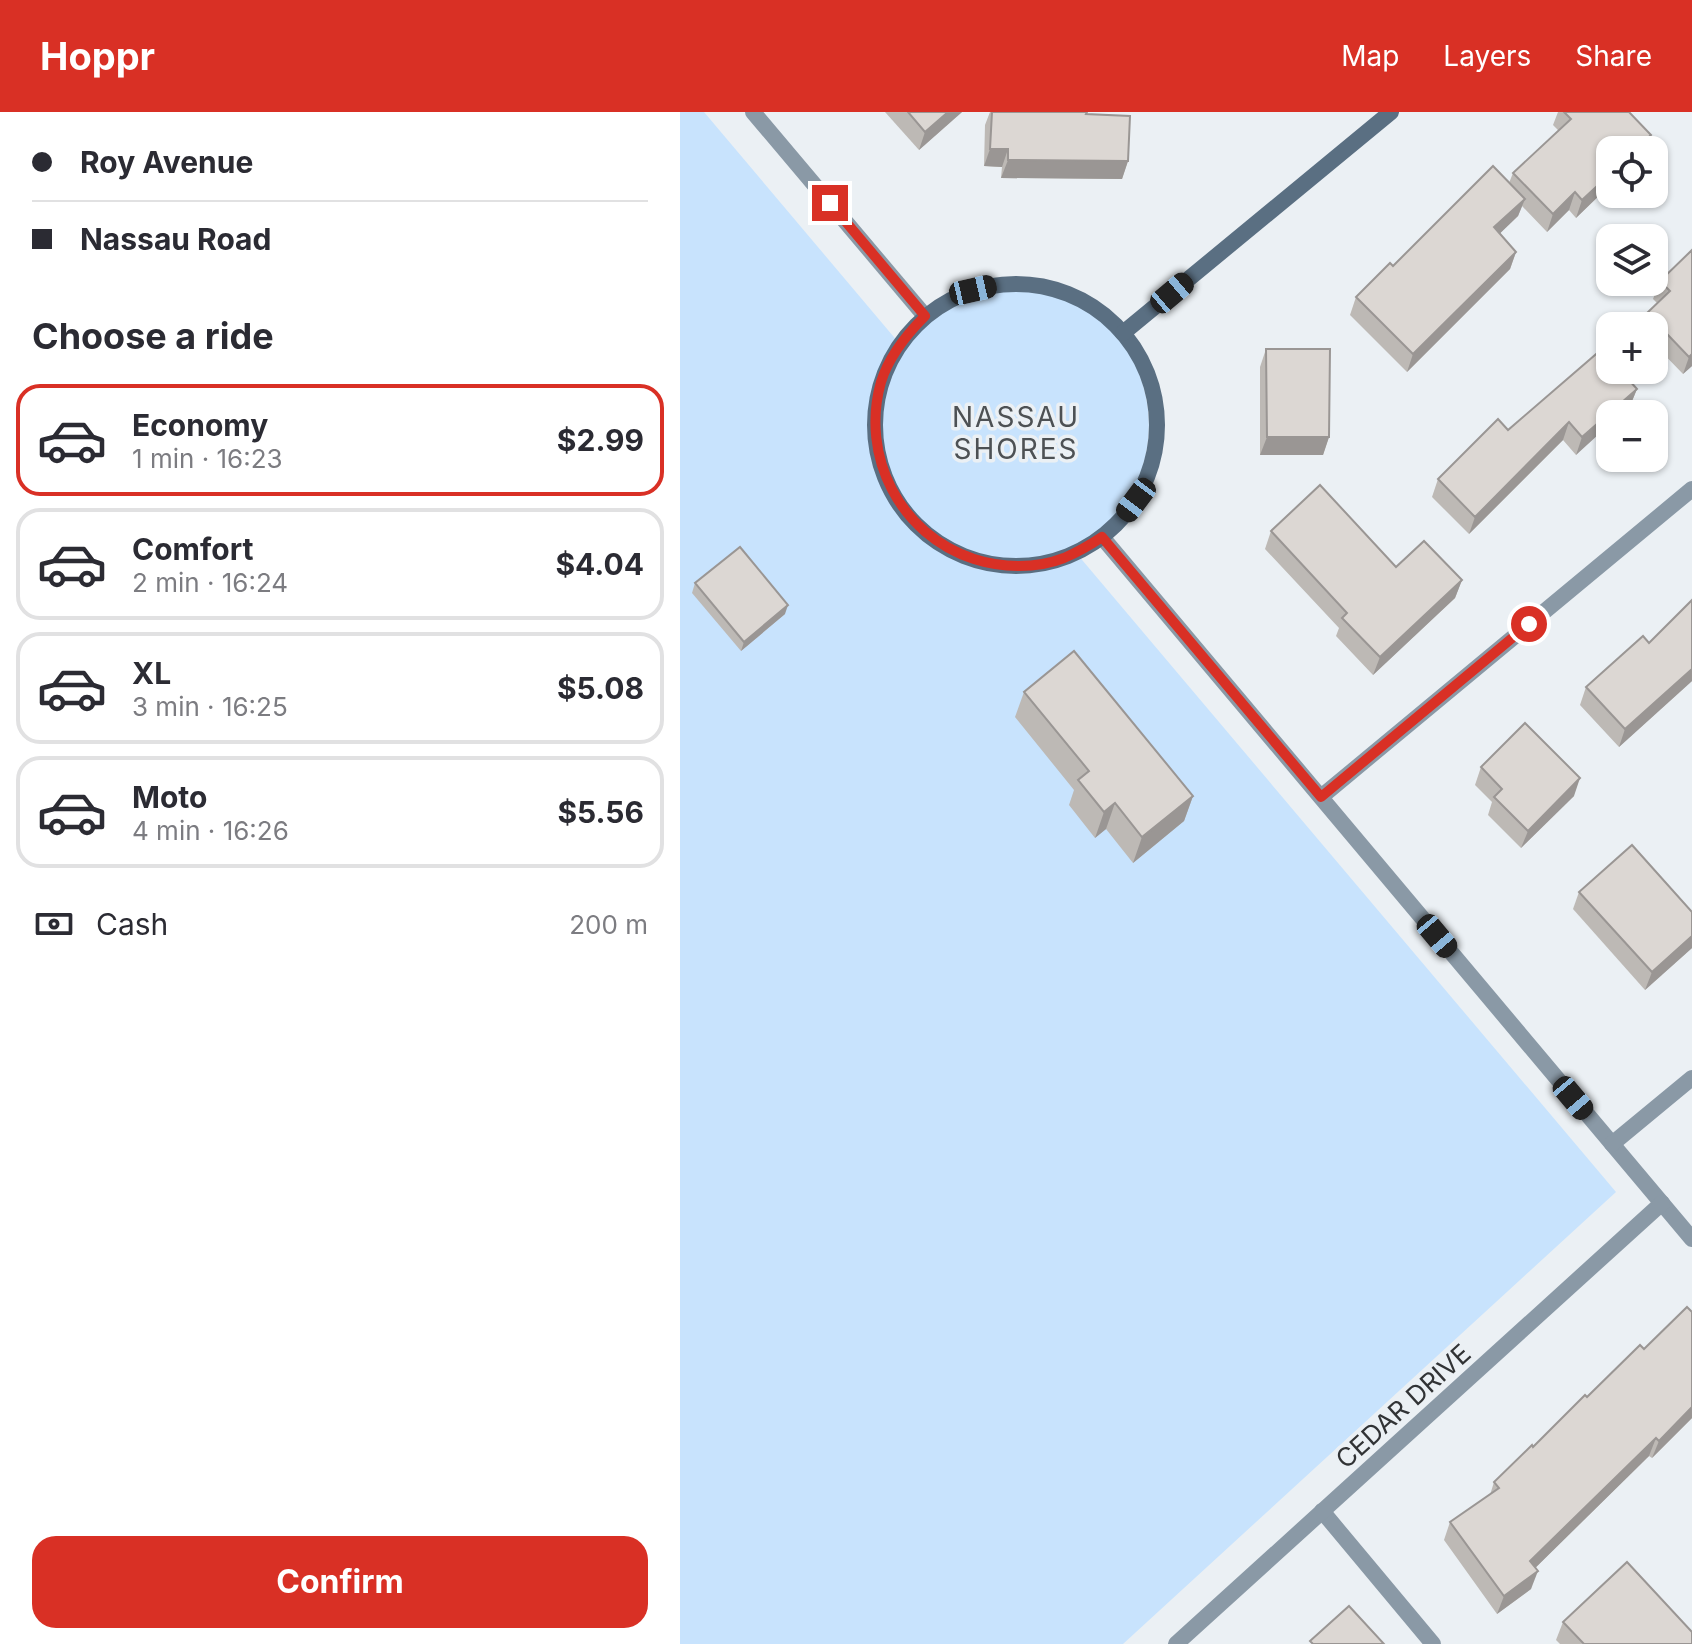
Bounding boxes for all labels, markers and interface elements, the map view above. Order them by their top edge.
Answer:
text: Hoppr [40,33,155,79]
text: Map [1341,39,1399,73]
text: Layers [1443,39,1531,73]
text: Share [1575,39,1652,73]
map controls [1596,136,1668,472]
button: locate [1596,136,1668,208]
text: Roy Avenue [80,144,253,180]
route end [812,185,848,221]
text: Nassau Road [80,221,271,257]
button: layers [1596,224,1668,296]
car [1146,268,1198,318]
car [947,273,999,307]
button: + [1596,312,1668,384]
text: Choose a ride [32,314,274,358]
district label: NASSAU SHORES [952,400,1080,466]
button: − [1596,400,1668,472]
icon: car [36,404,108,476]
text: Economy [132,407,268,443]
text: $2.99 [557,422,644,458]
text: 1 min · 16:23 [132,443,283,474]
car [1112,474,1160,526]
icon: car [36,528,108,600]
text: Comfort [132,531,253,567]
text: $4.04 [555,546,644,582]
text: 2 min · 16:24 [132,567,288,598]
route start [1511,606,1547,642]
icon: car [36,652,108,724]
text: XL [132,655,171,691]
text: $5.08 [557,670,644,706]
text: 3 min · 16:25 [132,691,288,722]
icon: car [36,776,108,848]
text: Moto [132,779,207,815]
text: $5.56 [557,794,644,830]
text: 4 min · 16:26 [132,815,289,846]
icon: cash [32,902,76,946]
text: Cash [96,906,168,942]
text: 200 m [569,909,648,940]
car [1412,910,1462,962]
car [1548,1072,1598,1124]
street label: CEDAR DRIVE [1329,1337,1477,1475]
button: Confirm [32,1536,648,1628]

